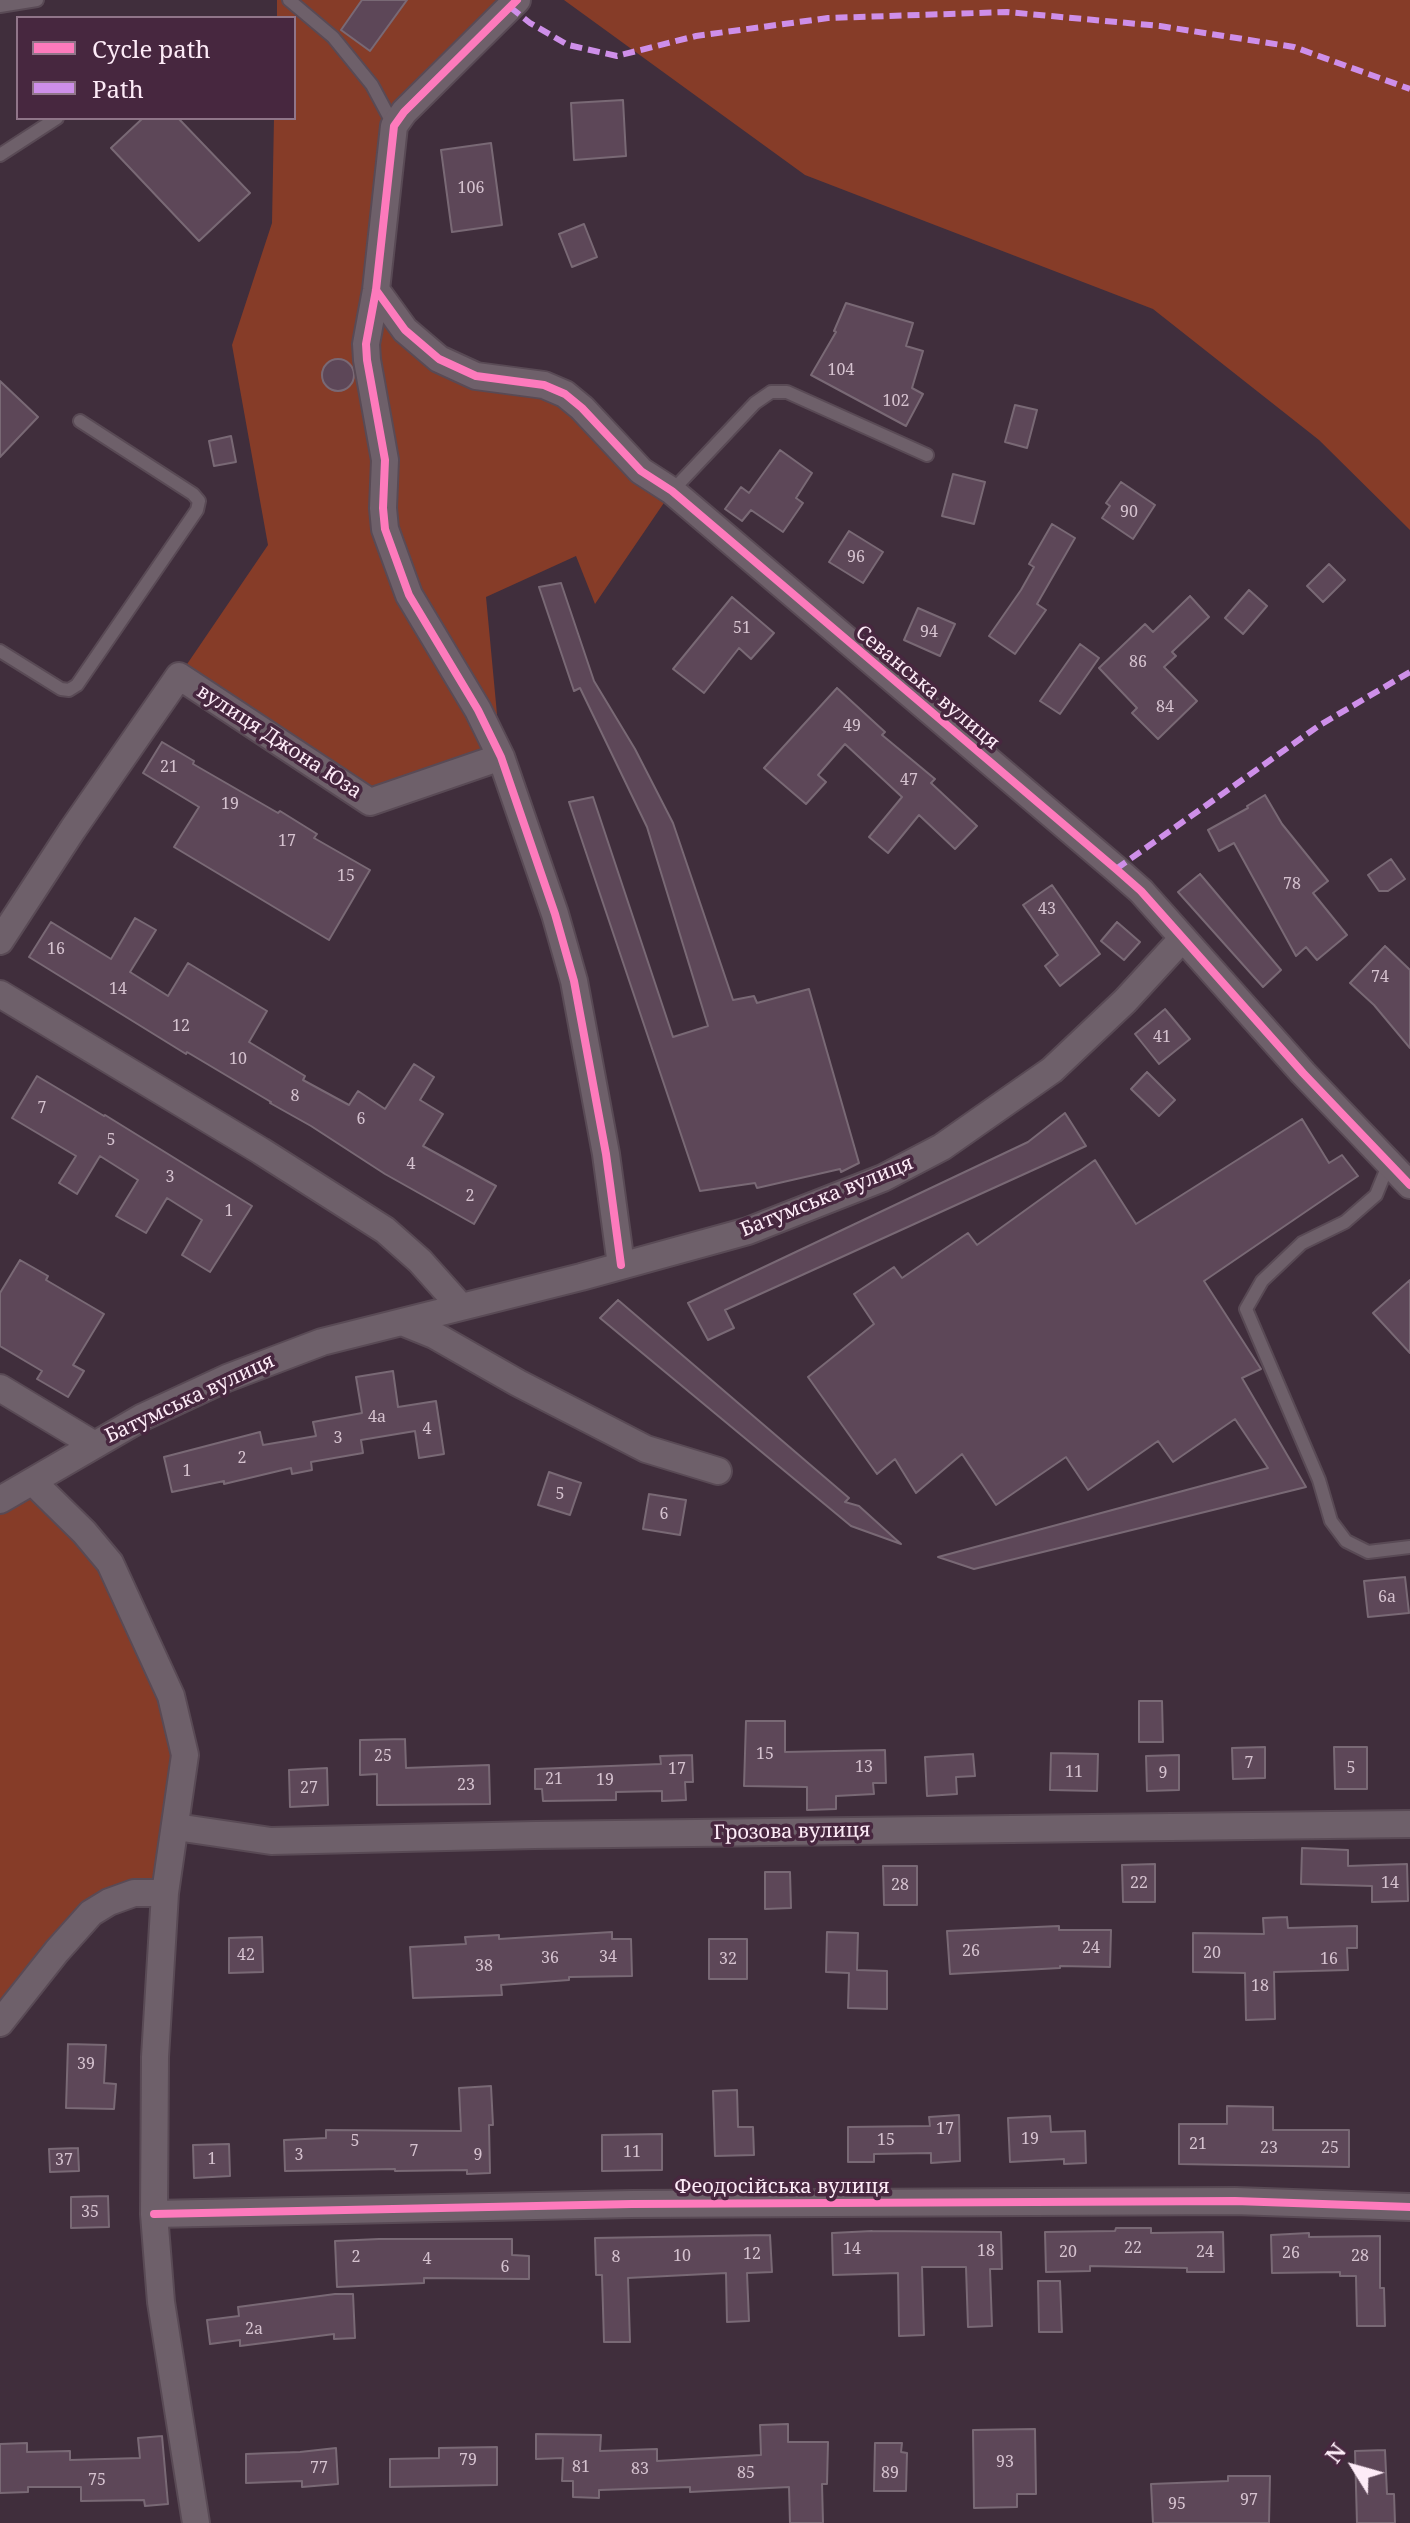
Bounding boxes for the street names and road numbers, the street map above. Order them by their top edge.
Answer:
street label: Севанська вулиця [850,621,1004,755]
street label: вулиця Джона Юза [192,680,366,804]
street label: Батумська вулиця [737,1151,917,1243]
street label: Батумська вулиця [101,1349,279,1449]
street label: Грозова вулиця [713,1819,871,1845]
street label: Феодосійська вулиця [674,2175,890,2199]

